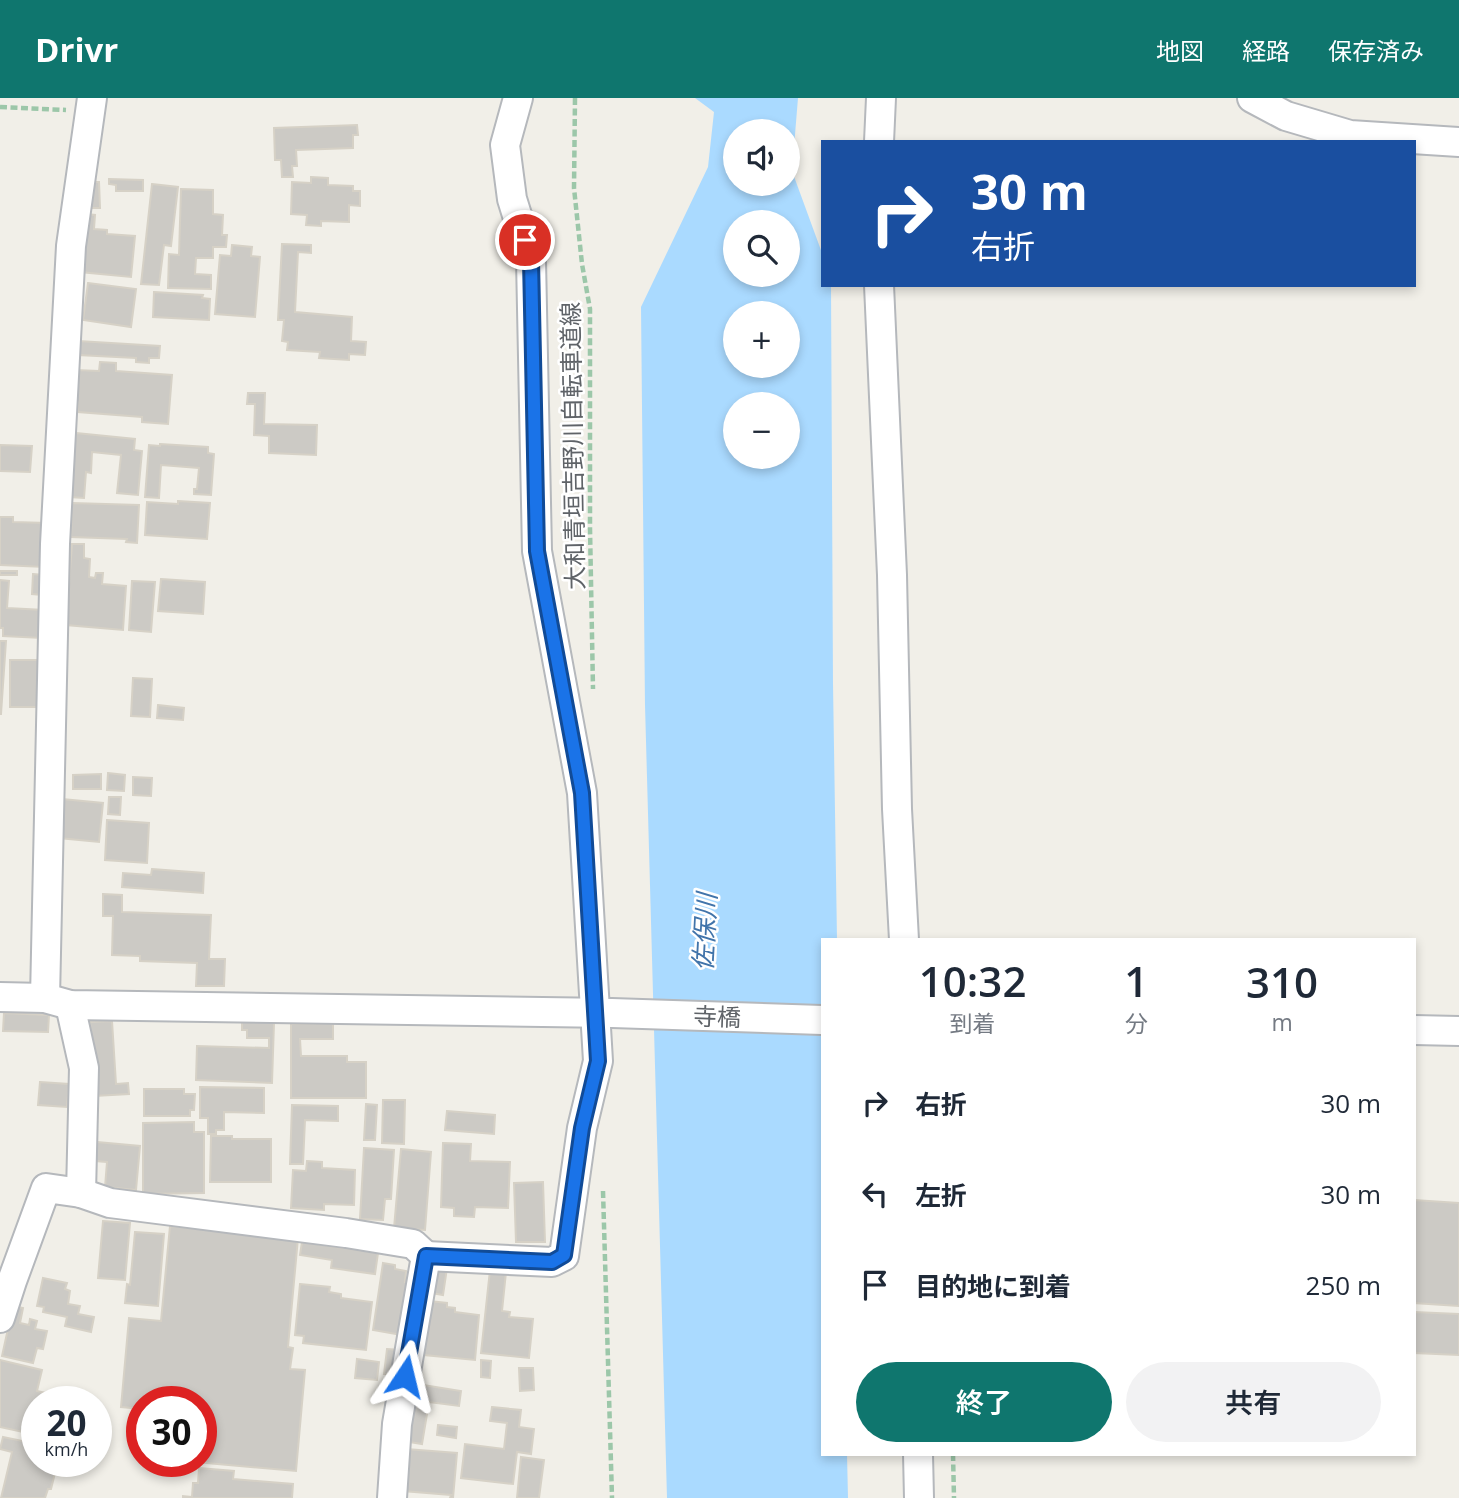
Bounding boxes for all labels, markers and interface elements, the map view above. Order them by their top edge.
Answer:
text: Drivr [35,27,118,72]
text: 地図 [1156,34,1204,67]
text: 経路 [1242,34,1290,67]
text: 保存済み [1328,34,1424,67]
map controls [723,119,800,469]
button: sound [723,119,800,196]
text: 30 m [971,158,1088,224]
icon: right [856,168,947,259]
pin [495,210,555,270]
button: search [723,210,800,287]
icon: arrive [506,221,544,259]
text: 右折 [971,224,1035,267]
button: + [723,301,800,378]
street label: 大和青垣吉野川自転車道線 [553,302,591,590]
button: − [723,392,800,469]
water label: 佐保川 [684,889,724,972]
text: 10:32 [919,952,1026,1009]
text: 1 [1124,952,1148,1009]
text: 310 [1246,953,1318,1010]
street label: 寺橋 [692,999,742,1033]
text: m [1271,1006,1293,1038]
text: 到着 [950,1007,996,1039]
text: 分 [1125,1007,1148,1039]
icon: right [856,1084,894,1122]
text: 30 m [1320,1085,1381,1121]
text: 右折 [915,1086,967,1122]
icon: left [856,1175,894,1213]
text: 30 m [1320,1176,1381,1212]
text: 左折 [915,1177,967,1213]
icon: arrive [856,1266,894,1304]
text: 250 m [1306,1267,1381,1303]
text: 目的地に到着 [915,1268,1071,1304]
position arrow [368,1339,442,1413]
button: 終了 [856,1362,1112,1442]
button: 共有 [1126,1362,1381,1442]
speed limit sign: 30 [126,1386,217,1477]
text: 20 [46,1399,87,1446]
text: km/h [45,1437,88,1461]

